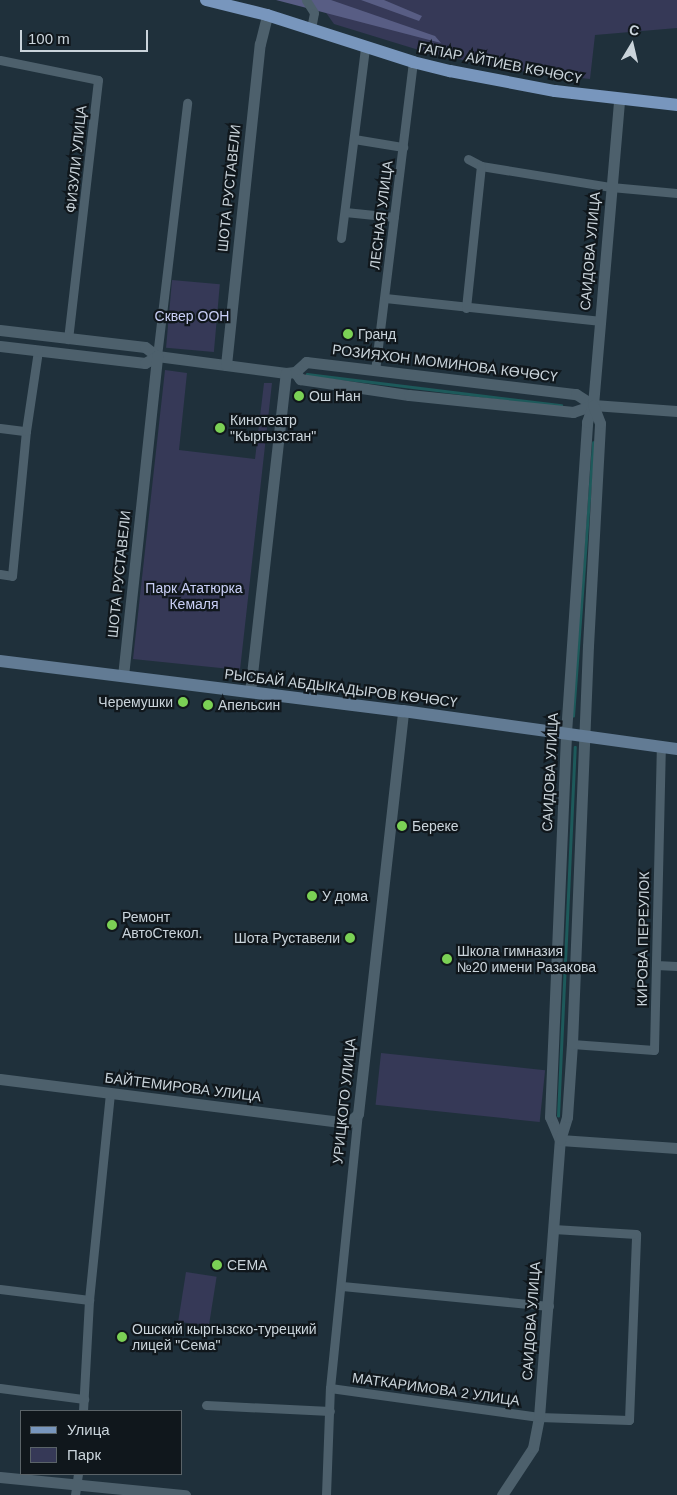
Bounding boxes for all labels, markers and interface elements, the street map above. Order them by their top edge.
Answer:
scale bar [22,20,150,52]
north arrow [607,20,657,70]
text: С [628,21,641,39]
text: 100 m [28,30,70,47]
street label: ГАПАР АЙТИЕВ КӨЧӨСҮ [417,39,583,87]
street label: ФИЗУЛИ УЛИЦА [62,104,90,214]
street label: ШОТА РУСТАВЕЛИ [214,123,244,253]
street label: ЛЕСНАЯ УЛИЦА [366,160,396,270]
street label: САИДОВА УЛИЦА [576,191,604,311]
park label: Сквер ООН [155,308,229,324]
place label: Гранд [358,326,396,342]
marker: Гранд [342,328,354,340]
street label: РОЗИЯХОН МОМИНОВА КӨЧӨСҮ [331,341,559,385]
place label: Ош Нан [309,388,361,404]
marker: Ош Нан [293,390,305,402]
place label: Кинотеатр "Кыргызстан" [230,412,316,444]
marker: Кинотеатр "Кыргызстан" [214,422,226,434]
street label: ШОТА РУСТАВЕЛИ [104,509,134,639]
park label: Парк Ататюрка Кемаля [145,580,243,612]
street label: РЫСБАЙ АБДЫКАДЫРОВ КӨЧӨСҮ [224,665,458,711]
place label: Черемушки [98,694,173,710]
marker: Черемушки [177,696,189,708]
place label: Апельсин [218,697,280,713]
marker: Апельсин [202,699,214,711]
street label: САИДОВА УЛИЦА [538,712,562,832]
place label: Береке [412,818,459,834]
marker: Береке [396,820,408,832]
street label: КИРОВА ПЕРЕУЛОК [633,871,653,1007]
place label: У дома [322,888,368,904]
marker: У дома [306,890,318,902]
place label: Ремонт АвтоСтекол. [122,909,202,942]
marker: Ремонт АвтоСтекол. [106,919,118,931]
place label: Шота Руставели [234,930,340,946]
marker: Шота Руставели [344,932,356,944]
place label: Школа гимназия №20 имени Разакова [457,943,596,976]
marker: Школа гимназия №20 имени Разакова [441,953,453,965]
street label: УРИЦКОГО УЛИЦА [329,1037,359,1165]
street label: БАЙТЕМИРОВА УЛИЦА [104,1069,262,1105]
place label: СЕМА [227,1257,267,1273]
marker: СЕМА [211,1259,223,1271]
street label: САИДОВА УЛИЦА [518,1261,544,1381]
place label: Ошский кыргызско-турецкий лицей "Сема" [132,1321,317,1354]
marker: Ошский кыргызско-турецкий лицей "Сема" [116,1331,128,1343]
street label: МАТКАРИМОВА 2 УЛИЦА [351,1369,521,1409]
legend [20,1410,182,1475]
text: Улица [67,1421,110,1438]
text: Парк [67,1446,101,1463]

